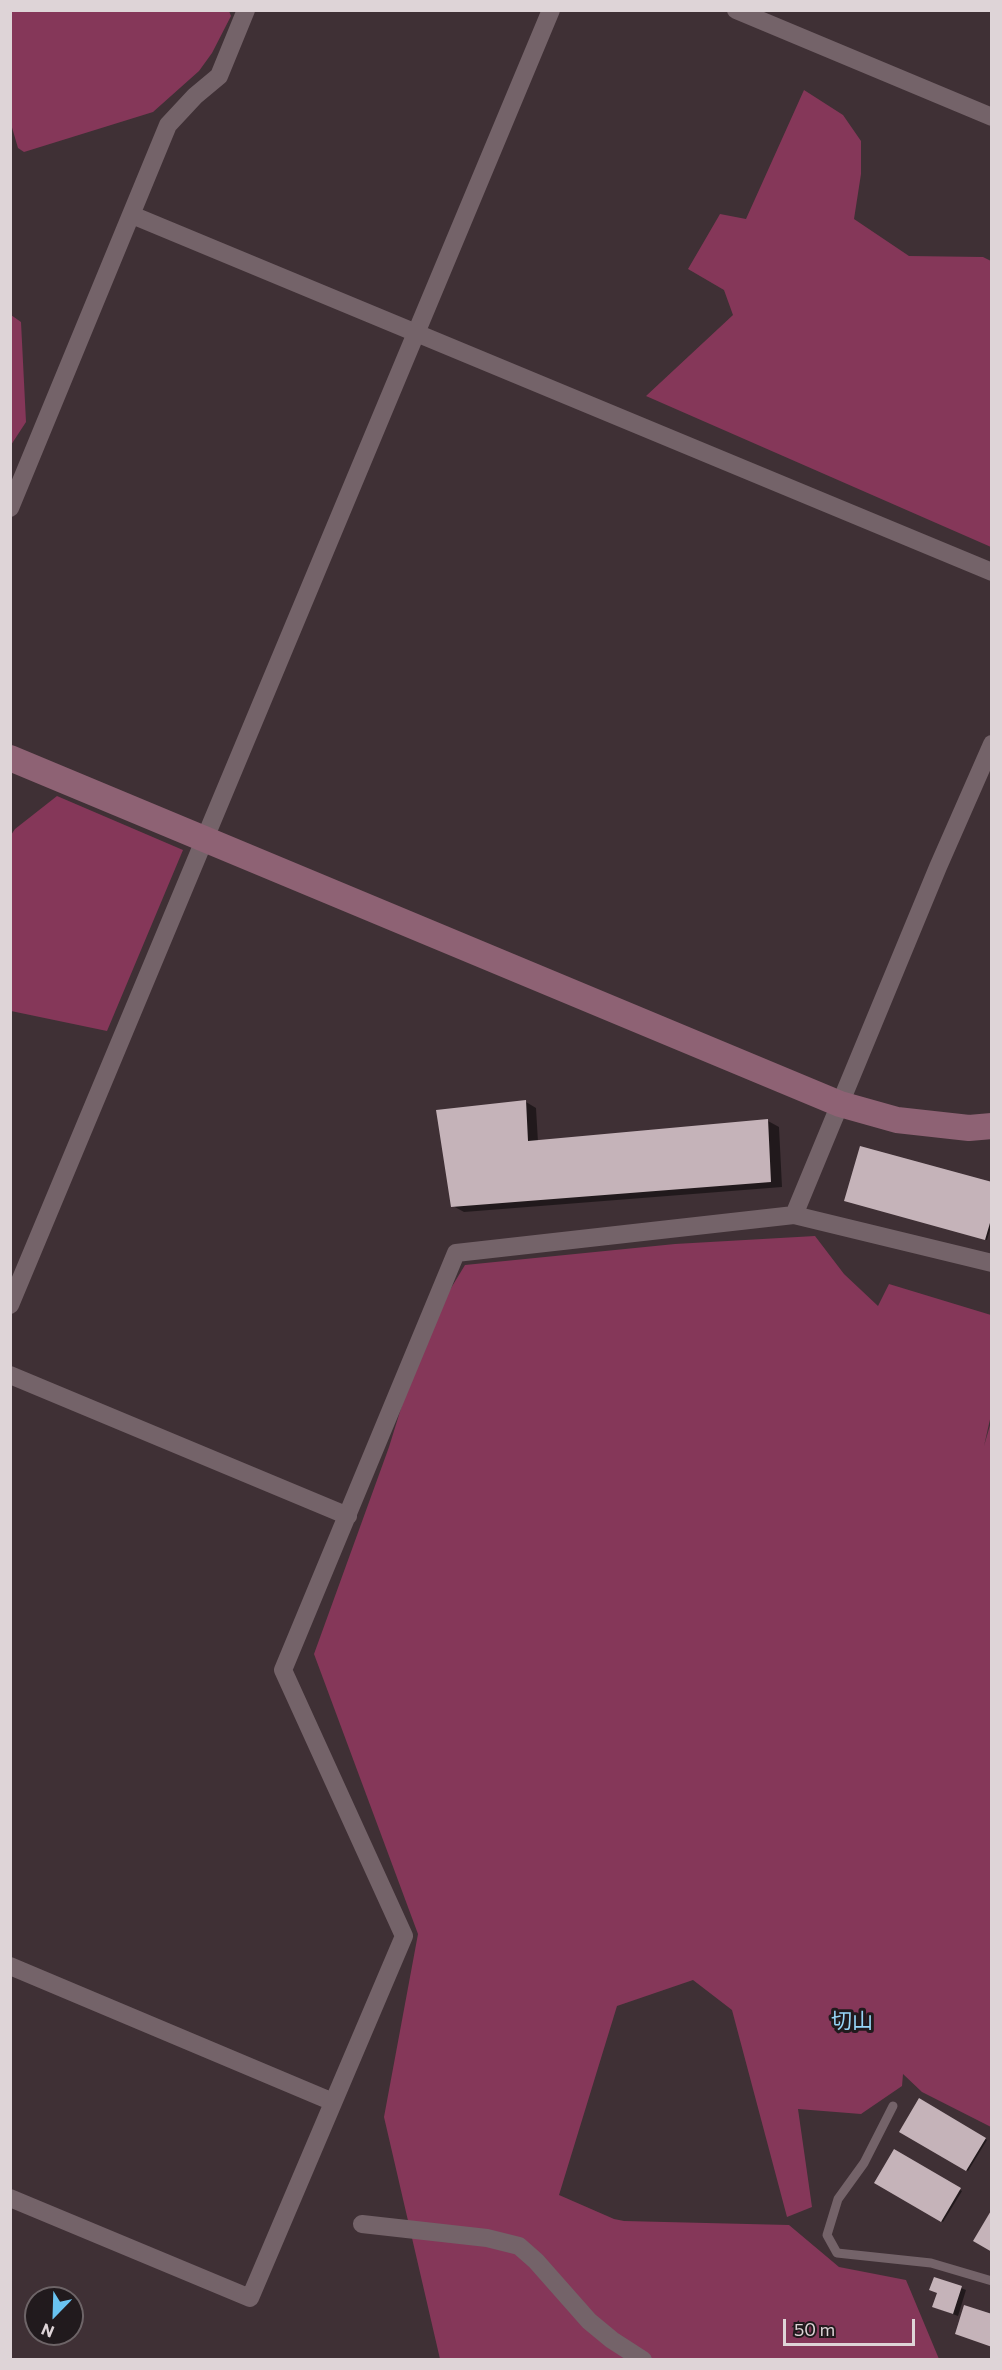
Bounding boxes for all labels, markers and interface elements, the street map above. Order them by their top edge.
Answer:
district label: 切山 [831,2008,873,2034]
north arrow [24,2286,84,2346]
scale bar [786,2307,918,2345]
text: 50 m [794,2318,835,2340]
text: N [38,2320,57,2342]

